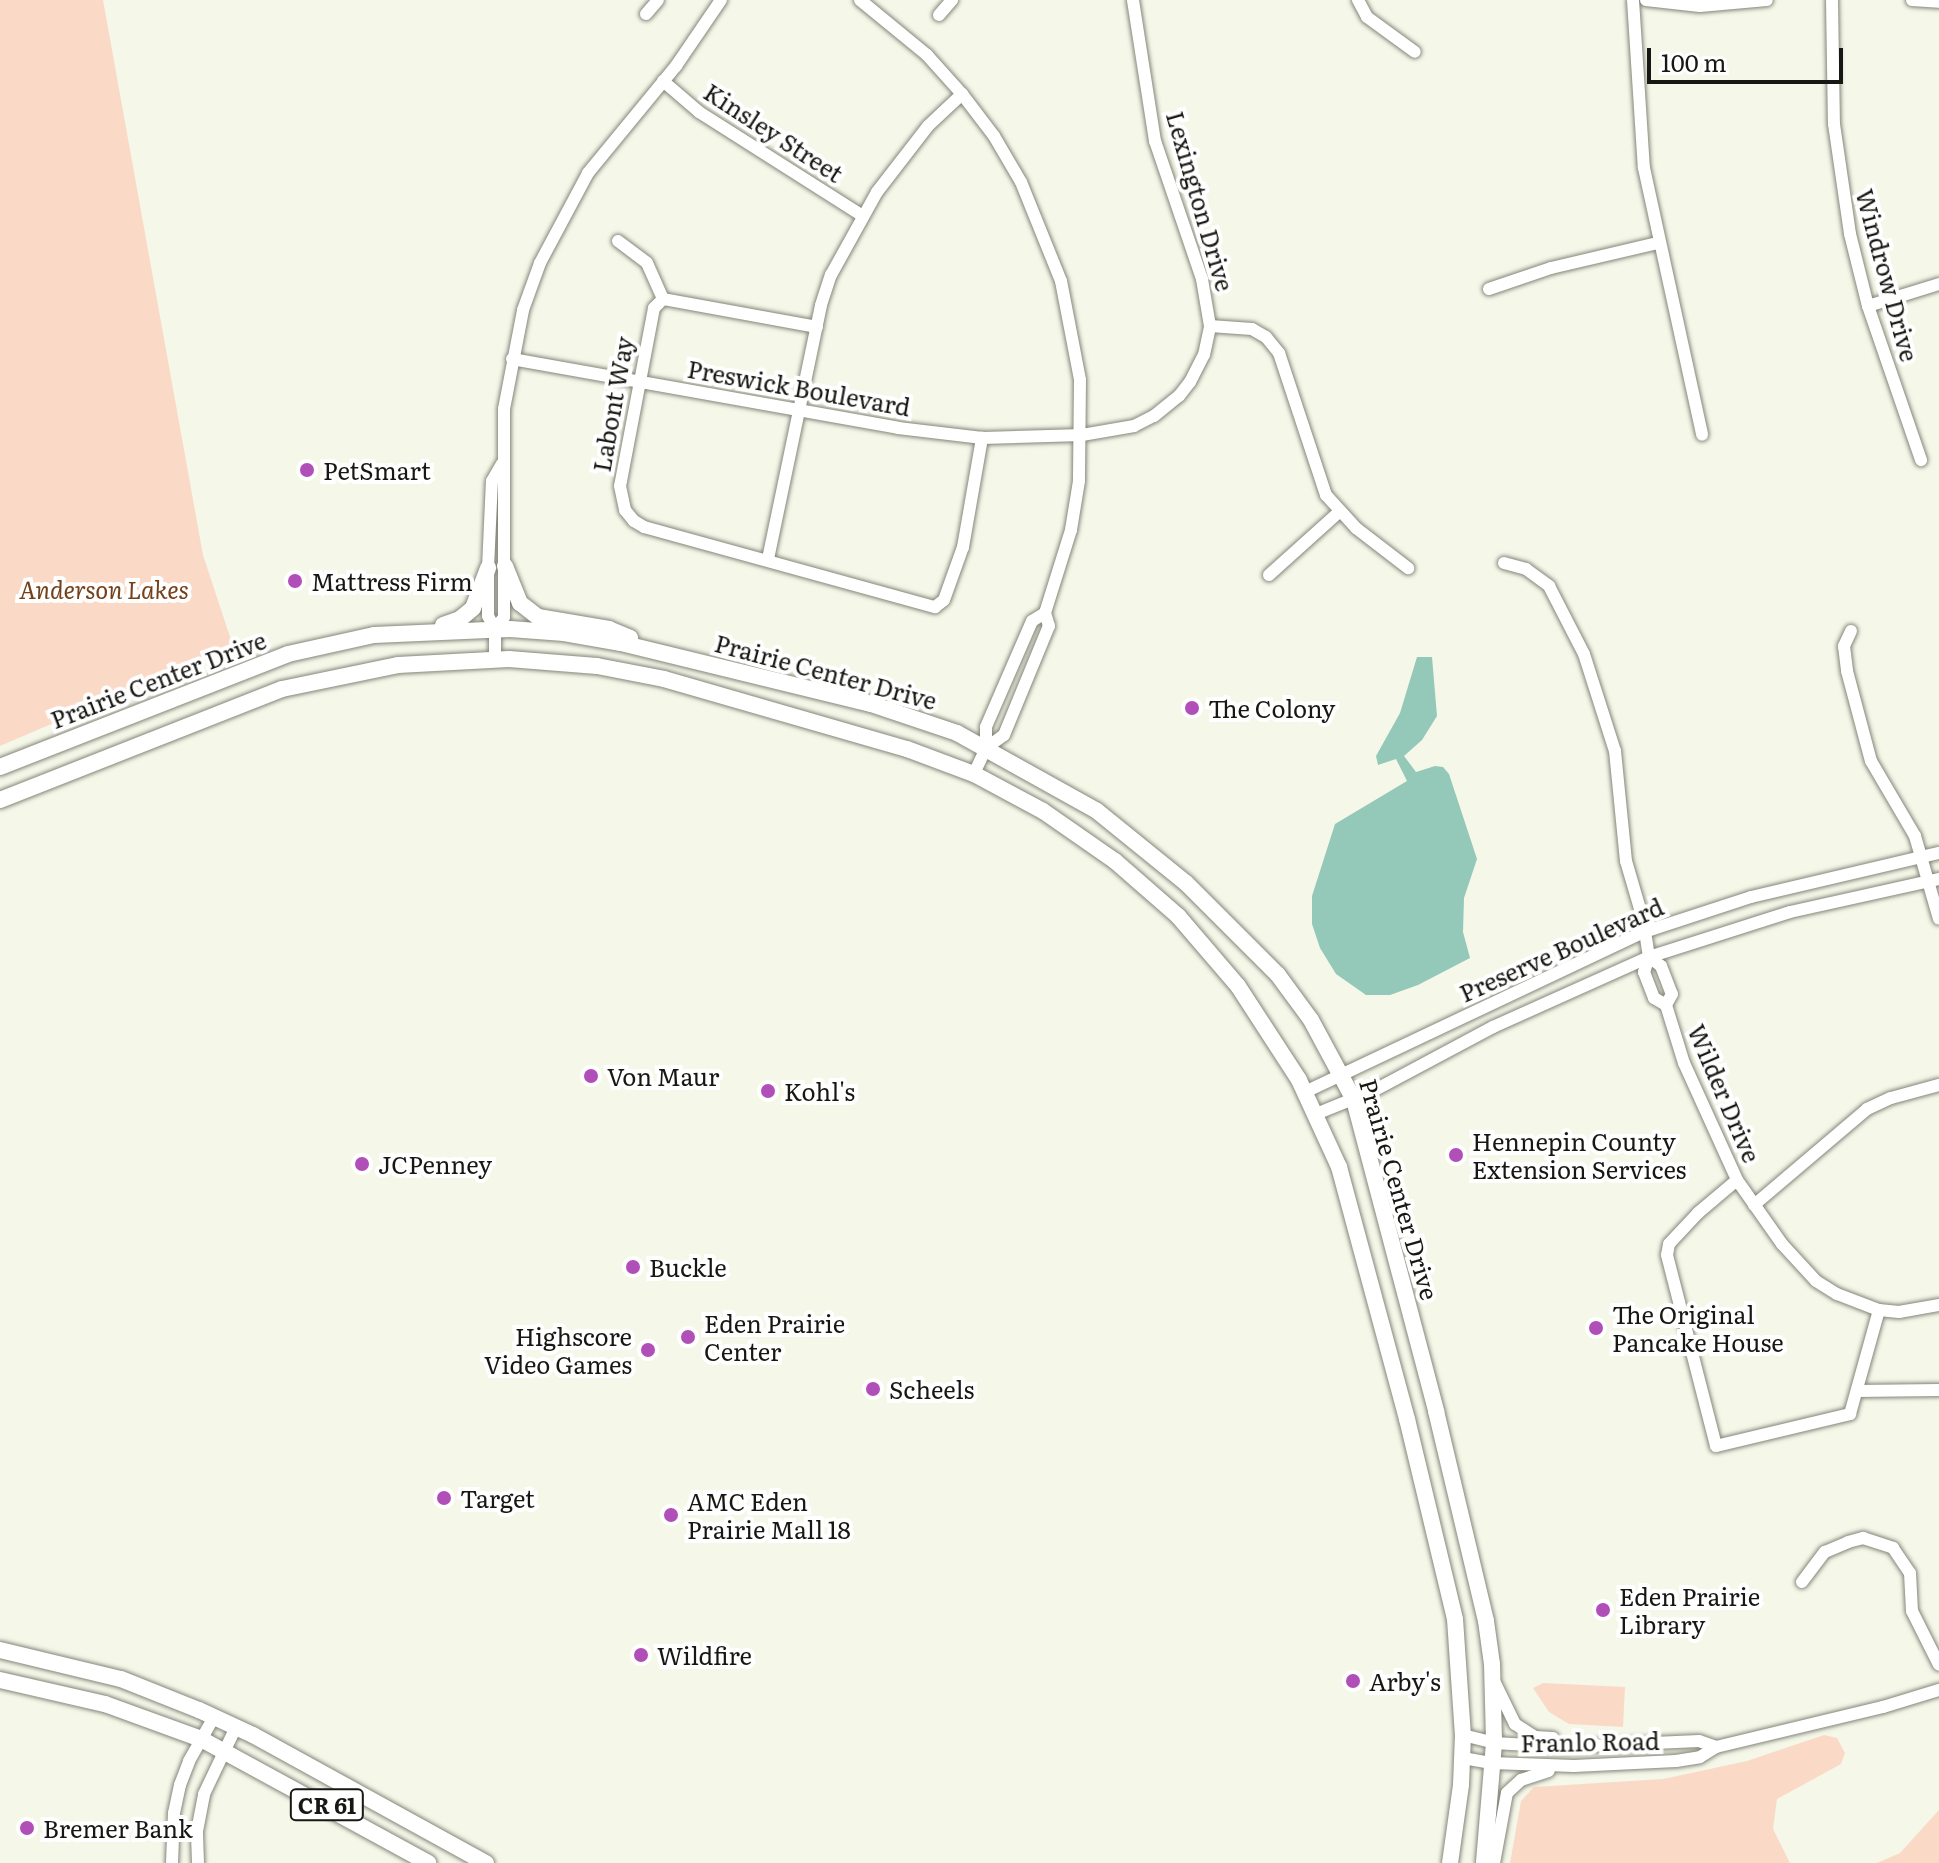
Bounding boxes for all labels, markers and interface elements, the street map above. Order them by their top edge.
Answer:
scale bar [1651,32,1847,82]
text: 100 m [1661,44,1727,79]
street label: Kinsley Street [699,76,849,188]
street label: Lexington Drive [1162,108,1240,294]
street label: Windrow Drive [1851,186,1925,364]
street label: Labont Way [586,334,638,474]
street label: Preswick Boulevard [685,353,913,421]
place label: PetSmart [323,456,431,484]
marker: PetSmart [298,461,316,479]
place label: Mattress Firm [311,567,473,595]
marker: Mattress Firm [286,572,304,590]
park label: Anderson Lakes [19,575,189,603]
street label: Prairie Center Drive [46,625,270,733]
street label: Prairie Center Drive [712,628,940,714]
place label: The Colony [1208,694,1335,722]
marker: The Colony [1183,699,1201,717]
street label: Preserve Boulevard [1455,891,1667,1007]
street label: Wilder Drive [1683,1020,1767,1166]
place label: Von Maur [607,1062,719,1090]
marker: Von Maur [582,1067,600,1085]
street label: Prairie Center Drive [1355,1075,1445,1303]
place label: Kohl's [784,1077,855,1105]
marker: Kohl's [759,1082,777,1100]
place label: Hennepin County Extension Services [1472,1127,1686,1183]
marker: Hennepin County Extension Services [1447,1146,1465,1164]
place label: JCPenney [378,1150,492,1178]
marker: JCPenney [353,1155,371,1173]
place label: Buckle [649,1253,727,1281]
marker: Buckle [624,1258,642,1276]
place label: The Original Pancake House [1612,1300,1784,1356]
place label: Eden Prairie Center [704,1309,845,1365]
marker: The Original Pancake House [1587,1319,1605,1337]
place label: Highscore Video Games [484,1322,632,1378]
marker: Eden Prairie Center [679,1328,697,1346]
marker: Highscore Video Games [639,1341,657,1359]
place label: Scheels [889,1375,974,1403]
marker: Scheels [864,1380,882,1398]
place label: Target [460,1484,535,1512]
place label: AMC Eden Prairie Mall 18 [687,1487,851,1543]
marker: Target [435,1489,453,1507]
marker: AMC Eden Prairie Mall 18 [662,1506,680,1524]
place label: Eden Prairie Library [1619,1582,1760,1638]
marker: Eden Prairie Library [1594,1601,1612,1619]
place label: Wildfire [657,1641,752,1669]
marker: Wildfire [632,1646,650,1664]
place label: Arby's [1369,1667,1441,1695]
marker: Arby's [1344,1672,1362,1690]
street label: Franlo Road [1520,1725,1660,1757]
road number: CR 61 [289,1787,365,1823]
place label: Bremer Bank [43,1814,193,1842]
marker: Bremer Bank [18,1819,36,1837]

